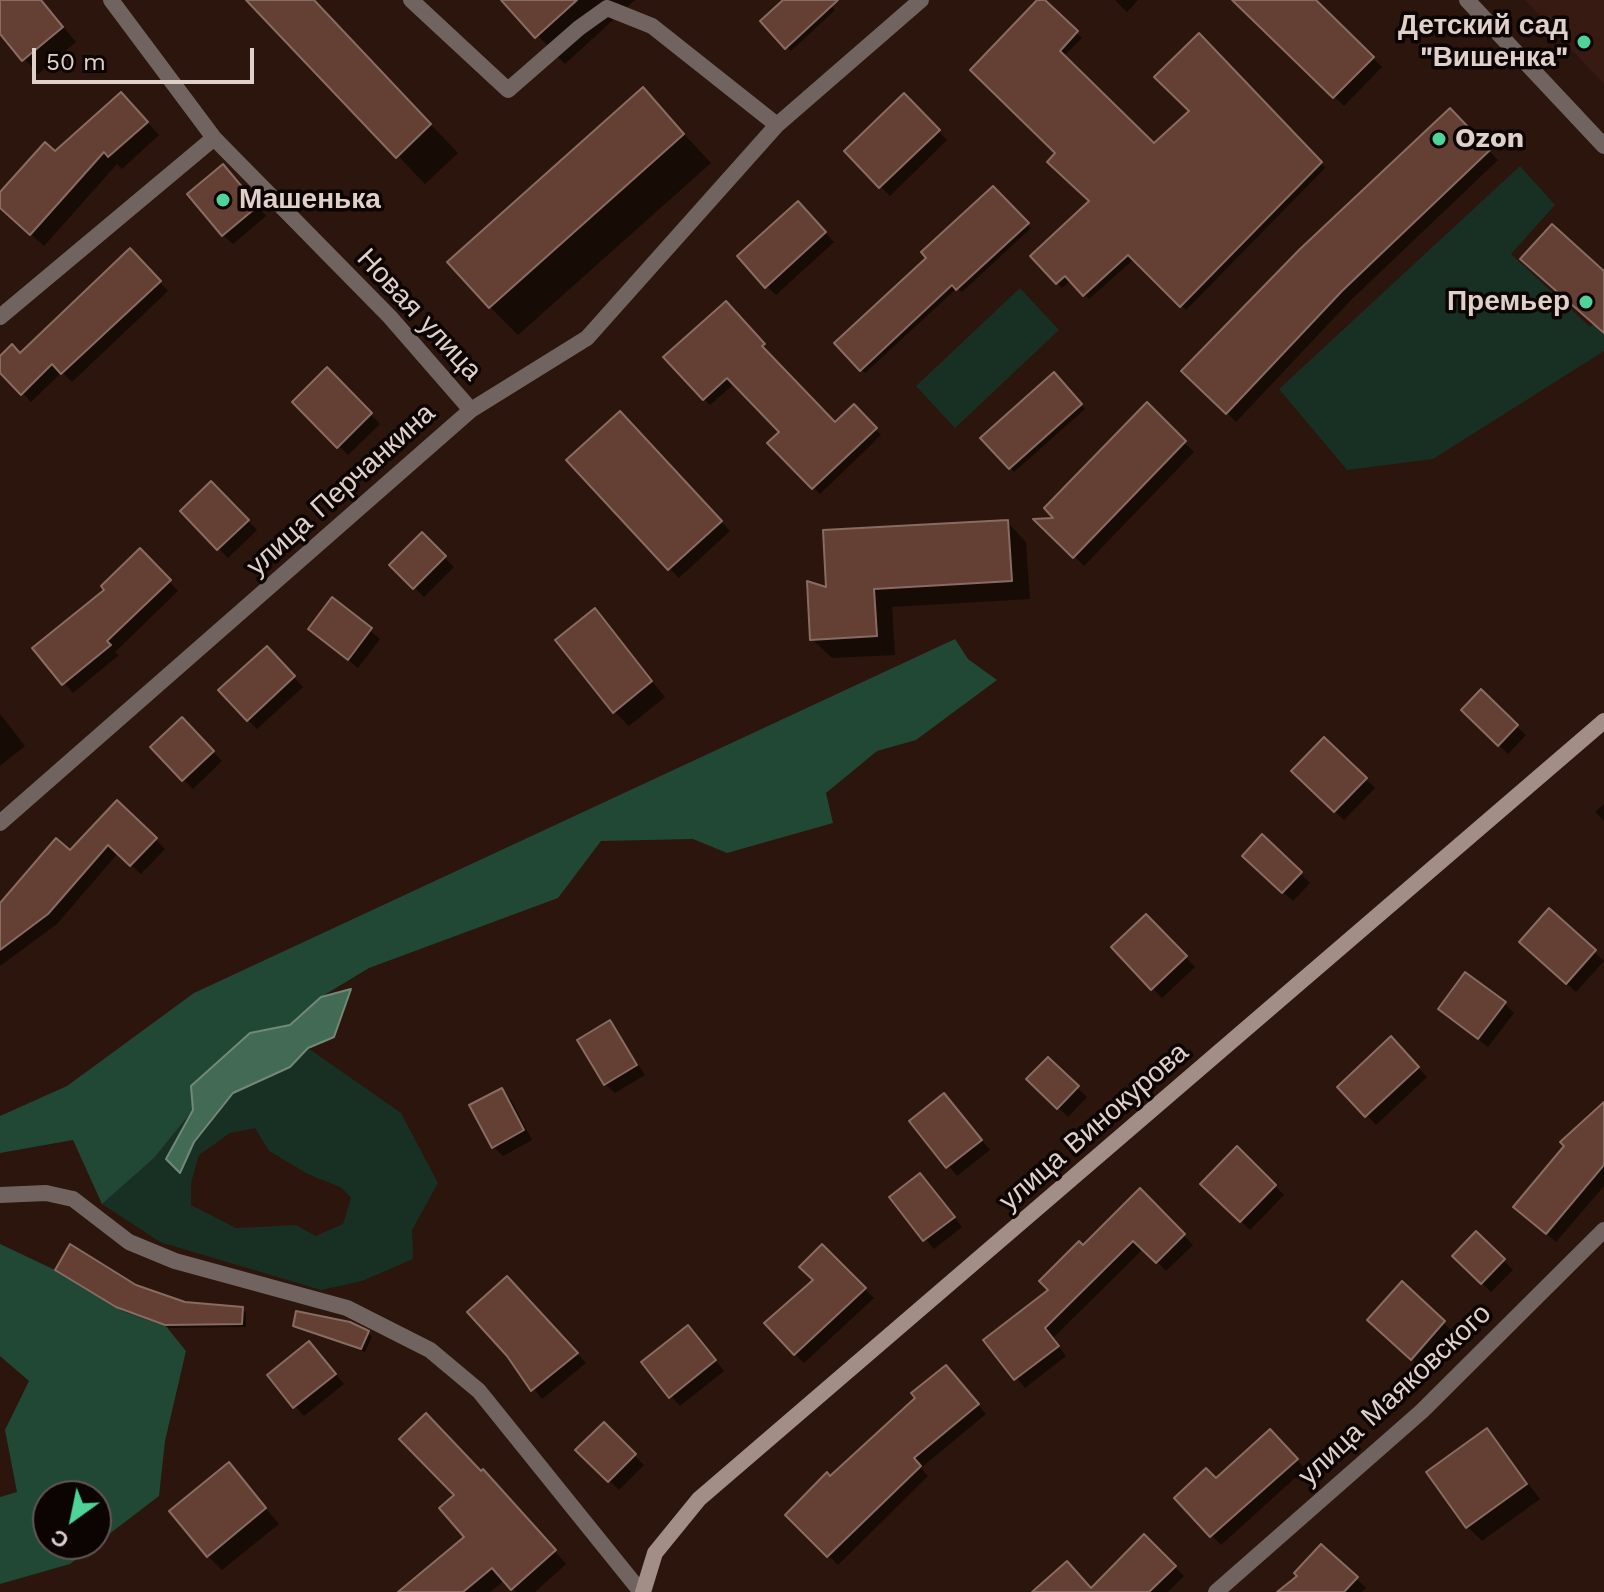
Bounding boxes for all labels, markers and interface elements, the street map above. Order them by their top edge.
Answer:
place label: Детский сад "Вишенка" [1398,9,1568,75]
scale bar [36,32,258,82]
marker: Детский сад "Вишенка" [1575,33,1593,51]
text: 50 m [46,48,106,76]
place label: Ozon [1455,122,1524,156]
marker: Ozon [1430,130,1448,148]
place label: Машенька [239,183,381,217]
marker: Машенька [214,191,232,209]
street label: Новая улица [350,242,488,388]
place label: Премьер [1447,285,1570,319]
marker: Премьер [1577,293,1595,311]
street label: улица Перчанкина [240,397,442,583]
street label: улица Винокурова [993,1036,1195,1218]
street label: улица Маяковского [1292,1297,1498,1493]
north arrow [32,1480,112,1560]
text: С [46,1524,73,1554]

